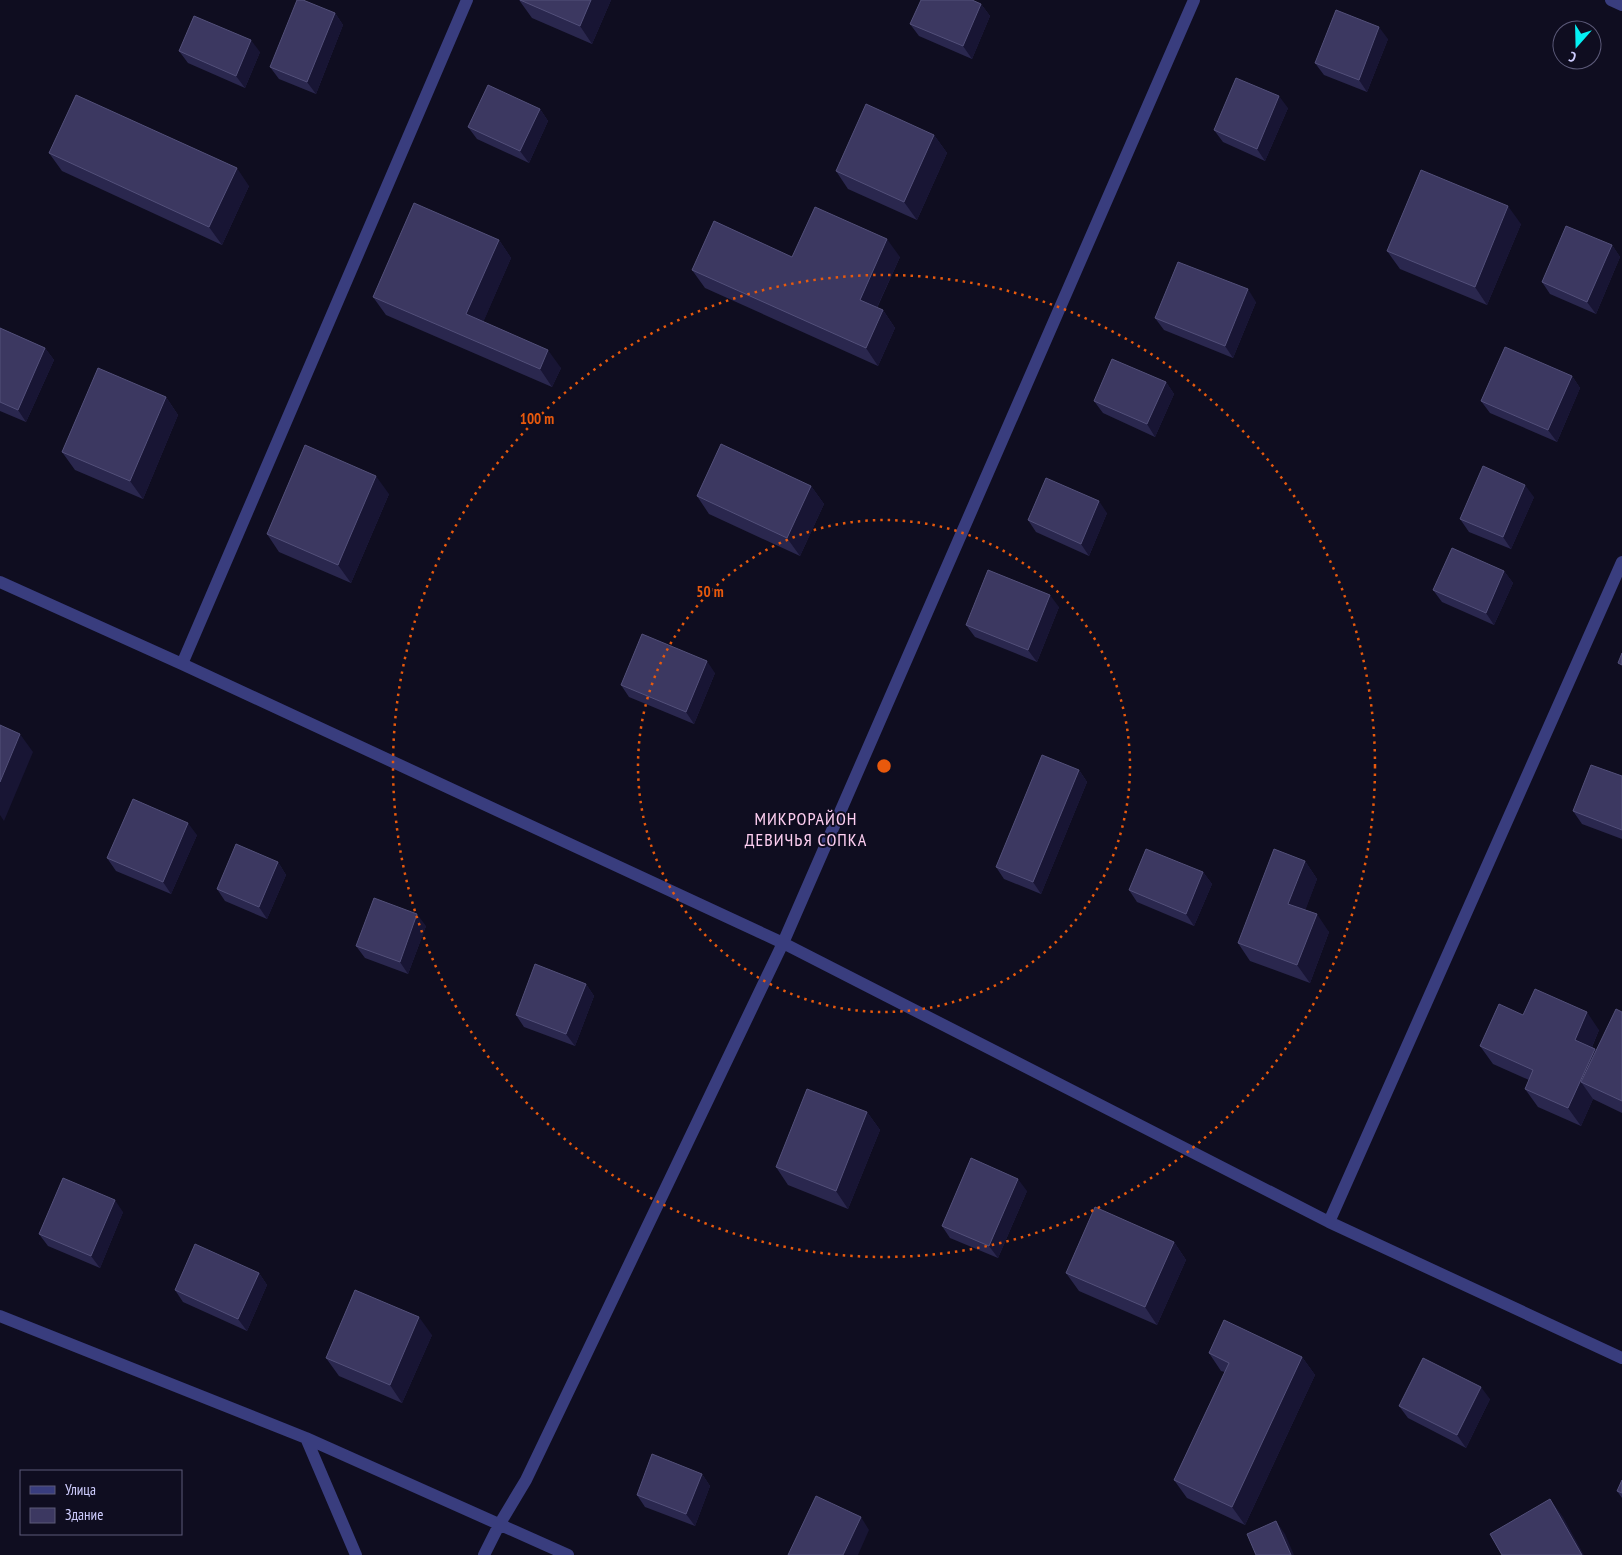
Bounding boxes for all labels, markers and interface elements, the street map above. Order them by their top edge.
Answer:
north arrow [1552,20,1602,70]
text: С [1566,47,1579,67]
text: 100 m [520,409,554,428]
text: 50 m [696,582,724,601]
centre of rings [875,757,893,775]
district label: МИКРОРАЙОН ДЕВИЧЬЯ СОПКА [745,807,867,851]
legend [20,1470,182,1535]
text: Улица [65,1480,96,1499]
text: Здание [65,1505,103,1524]

